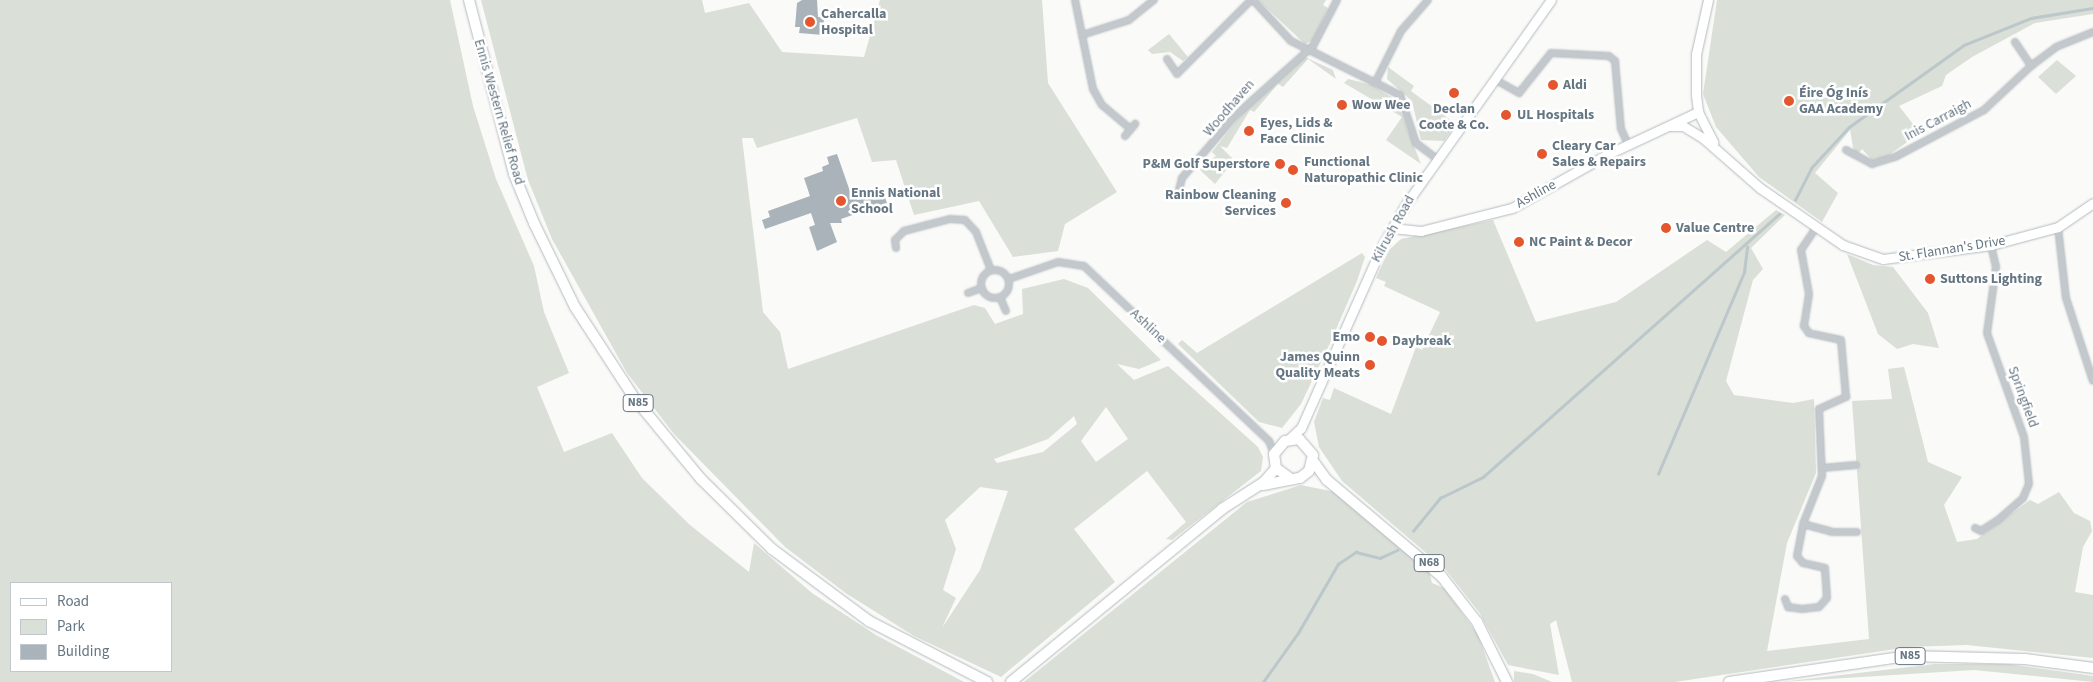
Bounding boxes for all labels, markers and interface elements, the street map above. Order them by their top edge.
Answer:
place label: Cahercalla Hospital [821,6,886,38]
marker: Cahercalla Hospital [803,15,817,29]
street label: Ennis Western Relief Road [470,37,528,187]
street label: Woodhaven [1200,76,1258,140]
place label: Aldi [1563,77,1587,93]
marker: Aldi [1547,79,1559,91]
place label: Éire Óg Inís GAA Academy [1799,85,1883,118]
marker: Declan Coote & Co. [1448,87,1460,99]
marker: Éire Óg Inís GAA Academy [1783,95,1795,107]
street label: Inis Carraigh [1902,95,1974,145]
place label: Wow Wee [1352,97,1411,113]
marker: Wow Wee [1336,99,1348,111]
place label: Declan Coote & Co. [1419,101,1489,134]
place label: UL Hospitals [1517,107,1594,123]
marker: UL Hospitals [1499,108,1513,122]
place label: Eyes, Lids & Face Clinic [1260,115,1333,148]
marker: Eyes, Lids & Face Clinic [1242,124,1256,138]
place label: Cleary Car Sales & Repairs [1552,138,1646,170]
marker: Cleary Car Sales & Repairs [1536,148,1548,160]
place label: Functional Naturopathic Clinic [1304,154,1423,186]
place label: P&M Golf Superstore [1143,156,1270,172]
marker: P&M Golf Superstore [1274,158,1286,170]
marker: Functional Naturopathic Clinic [1286,163,1300,177]
street label: Ashline [1513,176,1559,212]
place label: Ennis National School [851,185,940,218]
place label: Rainbow Cleaning Services [1165,187,1276,220]
street label: Kilrush Road [1368,193,1418,265]
marker: Ennis National School [835,195,847,207]
marker: Rainbow Cleaning Services [1280,197,1292,209]
place label: Value Centre [1676,220,1754,236]
marker: Value Centre [1660,222,1672,234]
street label: St. Flannan's Drive [1897,232,2007,266]
place label: NC Paint & Decor [1529,234,1632,250]
marker: NC Paint & Decor [1513,236,1525,248]
place label: Suttons Lighting [1940,271,2042,287]
marker: Suttons Lighting [1924,273,1936,285]
street label: Ashline [1127,305,1169,347]
place label: Emo [1333,329,1360,345]
marker: Emo [1364,331,1376,343]
place label: Daybreak [1392,333,1451,349]
marker: Daybreak [1376,335,1388,347]
place label: James Quinn Quality Meats [1275,349,1360,382]
marker: James Quinn Quality Meats [1364,359,1376,371]
street label: Springfield [2004,364,2042,430]
road number: N85 [622,393,654,412]
road number: N68 [1413,554,1445,572]
legend [10,582,172,672]
text: Road [57,591,89,612]
text: Park [57,616,85,637]
text: Building [57,641,109,662]
road number: N85 [1894,646,1926,666]

